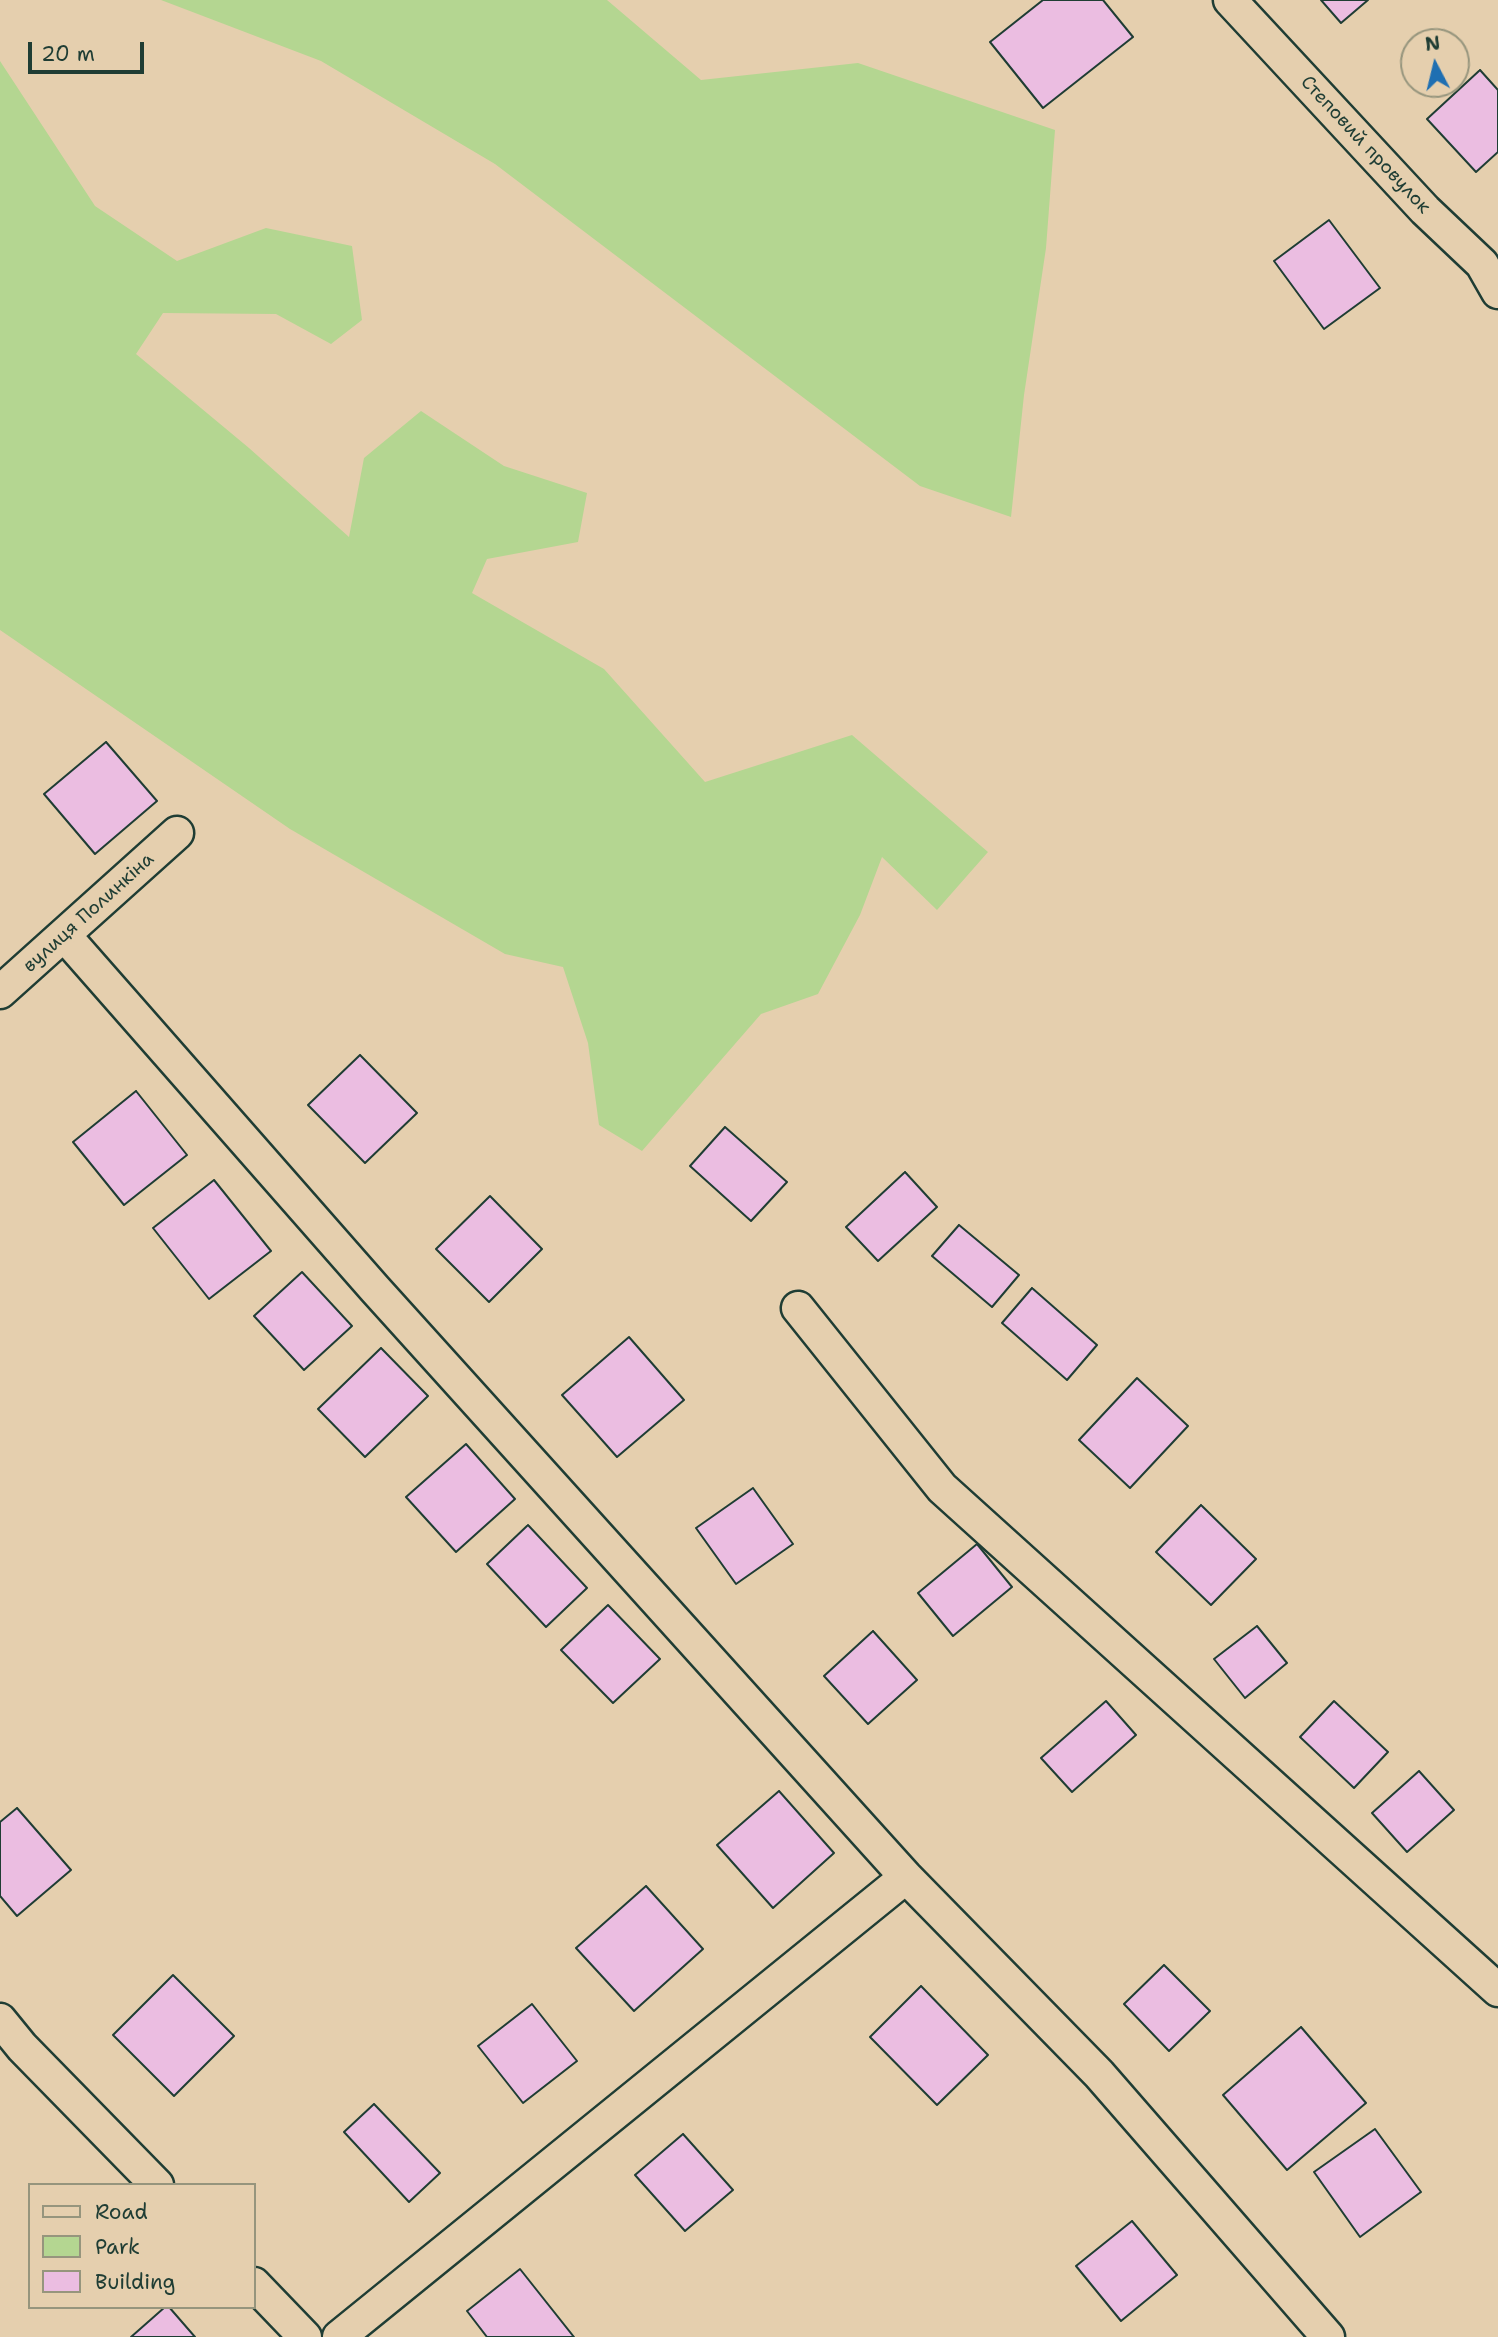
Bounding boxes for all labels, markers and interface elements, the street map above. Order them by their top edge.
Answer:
scale bar [32,28,147,72]
north arrow [1400,28,1470,98]
text: N [1424,30,1442,57]
text: 20 m [41,40,95,68]
street label: Степовий провулок [1295,71,1435,219]
street label: вулиця Полинкіна [19,848,159,978]
legend [28,2183,256,2309]
text: Road [95,2198,148,2226]
text: Park [95,2233,140,2261]
text: Building [95,2268,175,2296]

